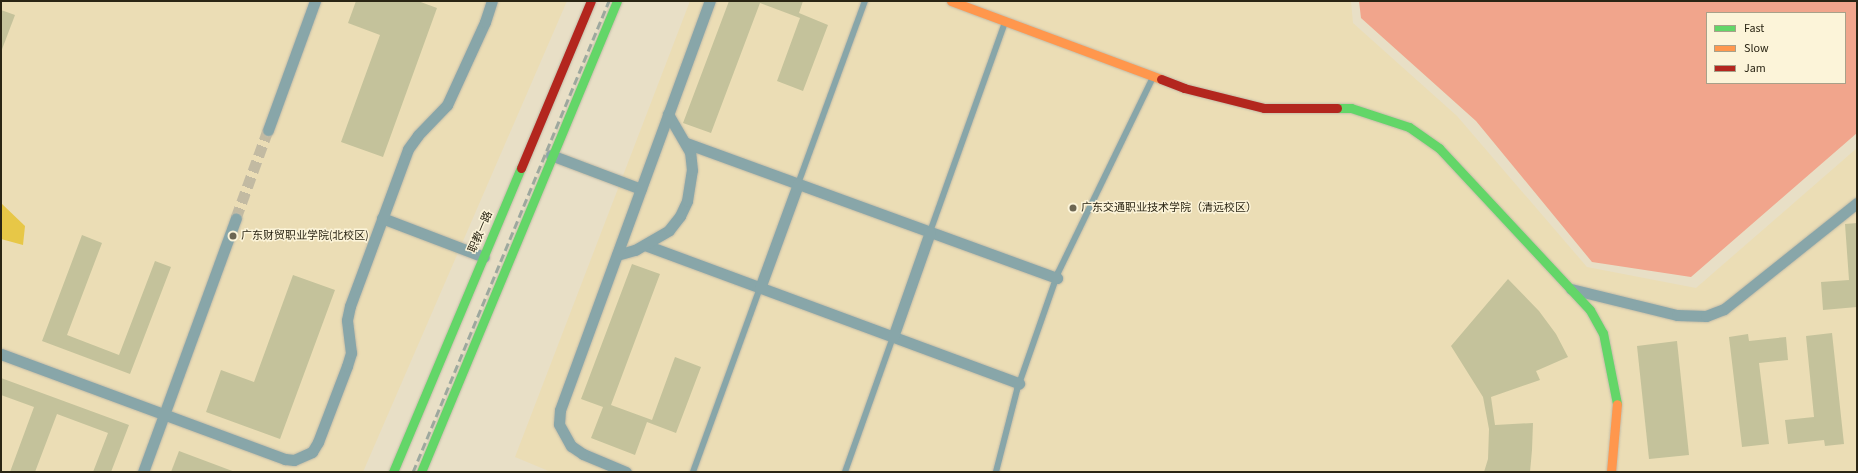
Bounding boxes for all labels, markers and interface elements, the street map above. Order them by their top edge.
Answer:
legend [1706,12,1846,84]
text: Fast [1744,20,1764,37]
text: Slow [1744,40,1769,57]
text: Jam [1744,60,1766,77]
place label: 广东交通职业技术学院（清远校区） [1081,201,1257,215]
marker: 广东交通职业技术学院（清远校区） [1068,203,1078,213]
street label: 职教一路 [466,209,496,255]
place label: 广东财贸职业学院(北校区) [241,229,369,243]
marker: 广东财贸职业学院(北校区) [228,231,238,241]

